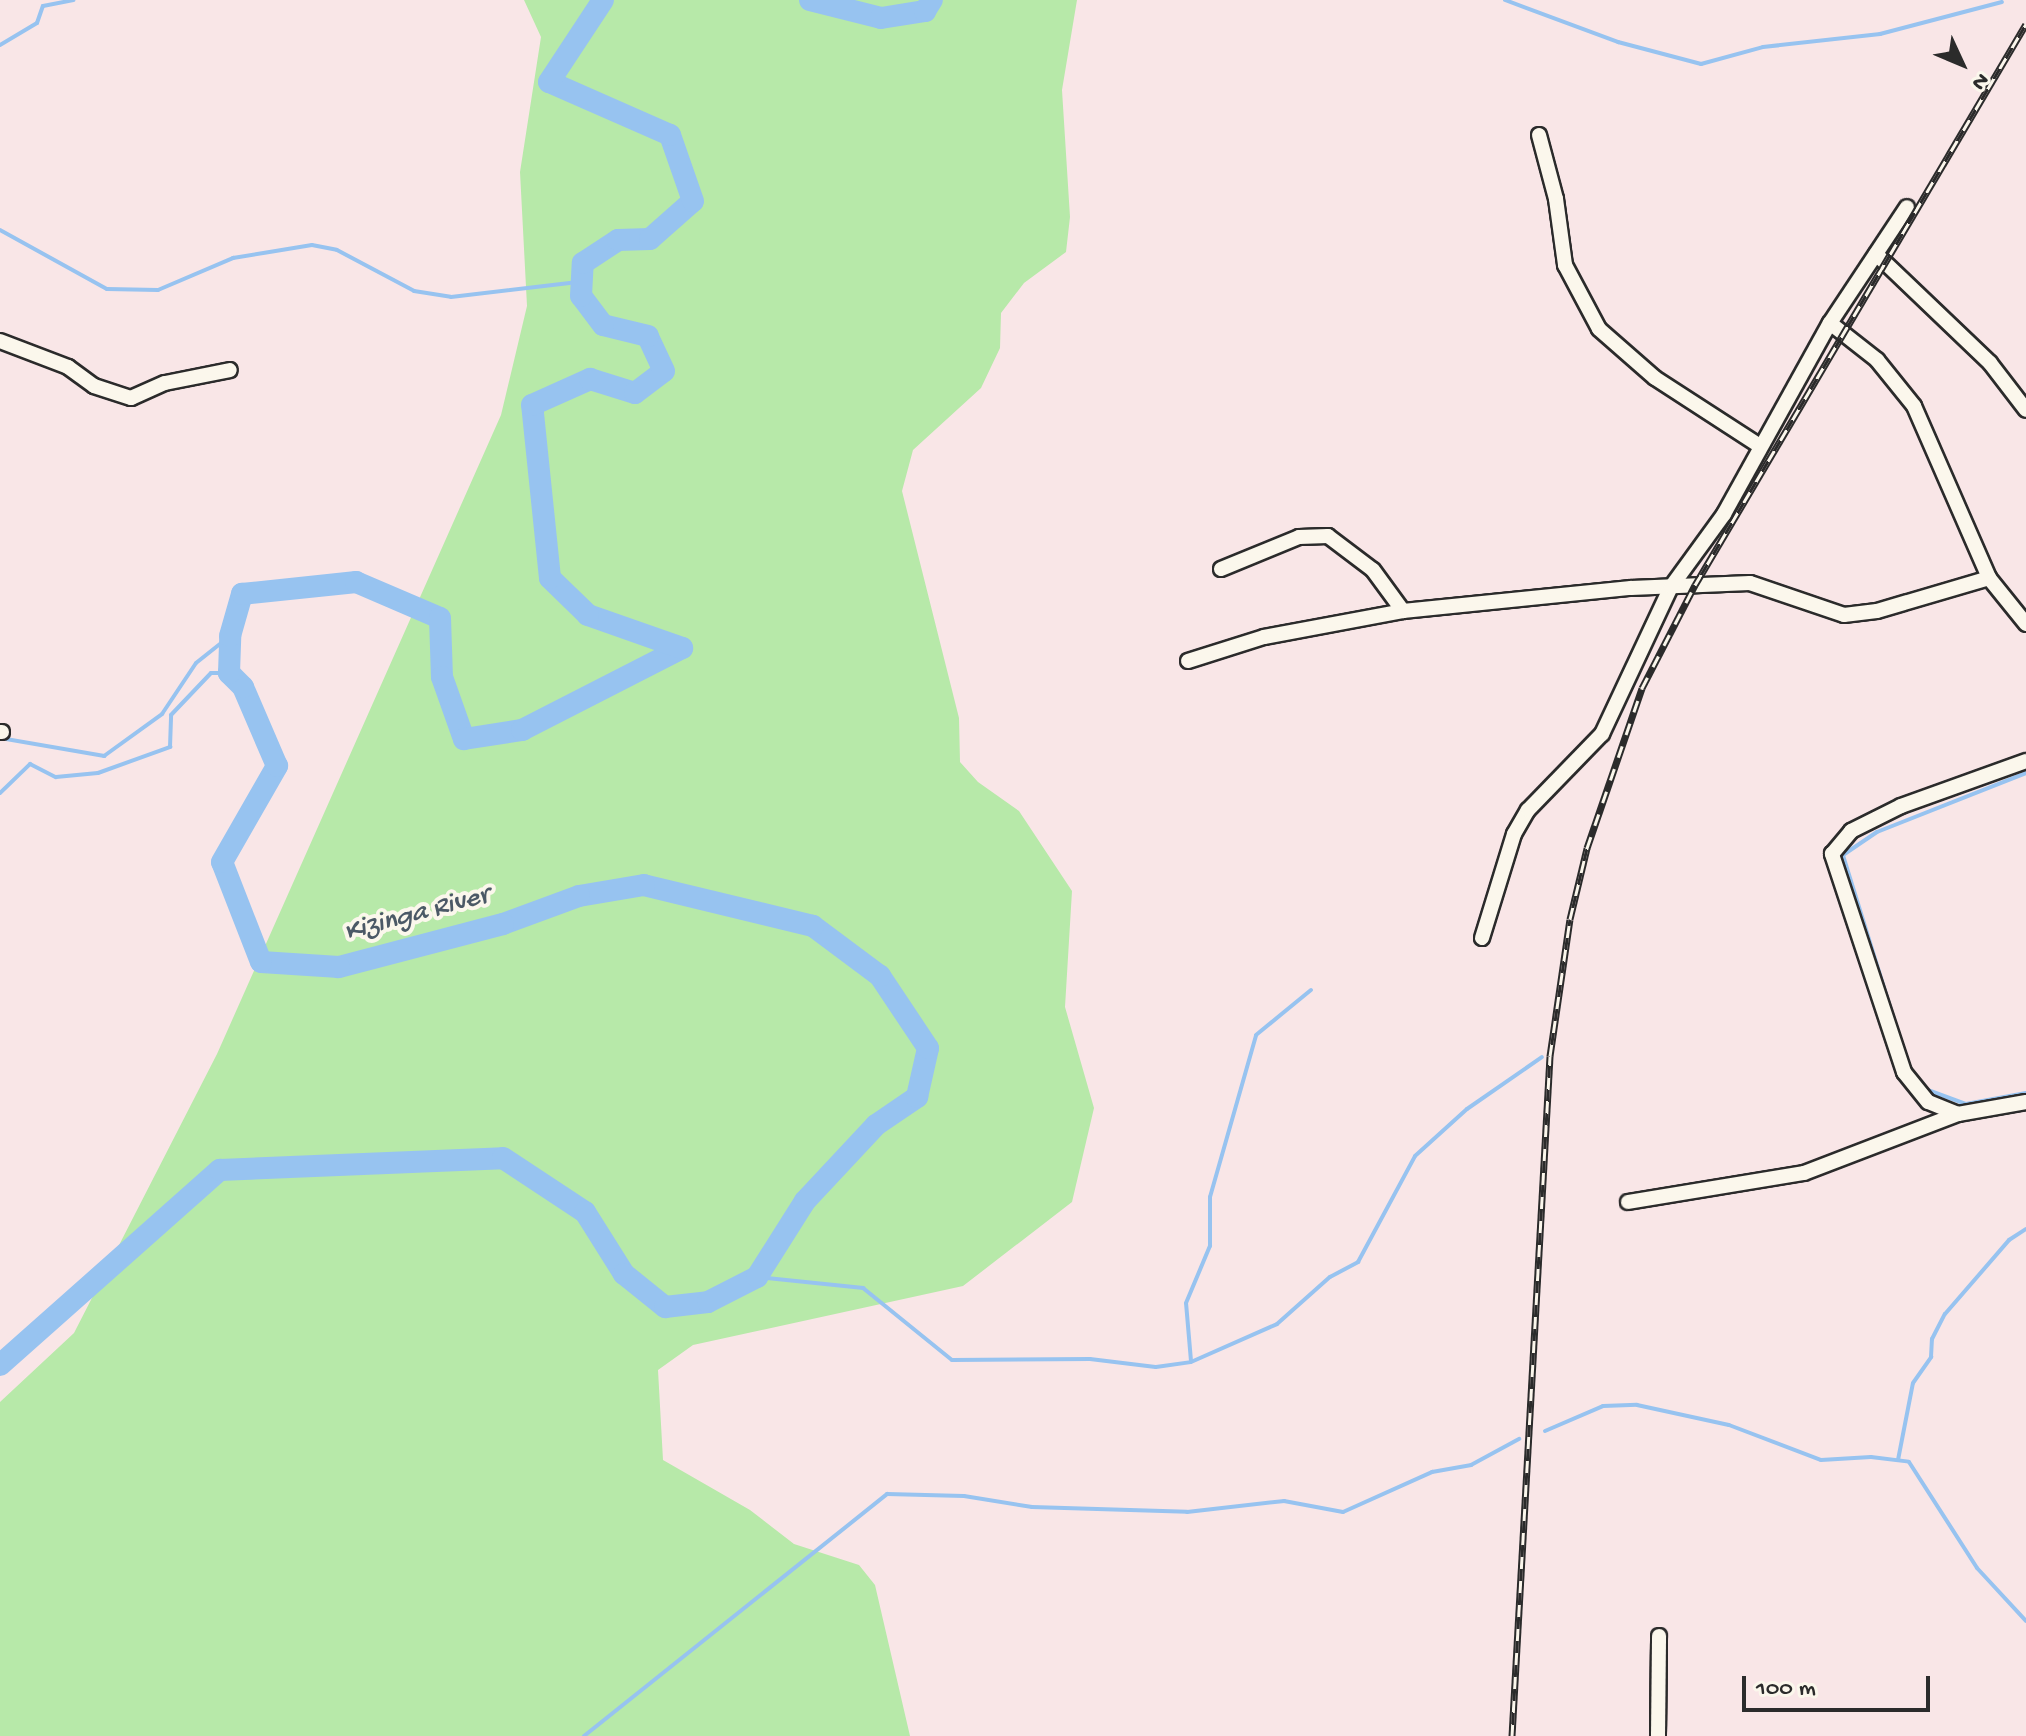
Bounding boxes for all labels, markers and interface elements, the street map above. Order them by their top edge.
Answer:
north arrow [1922,24,2002,104]
text: N [1965,66,1994,95]
water label: Kizinga River [341,880,493,950]
scale bar [1746,1660,1934,1710]
text: 100 m [1756,1675,1816,1704]

